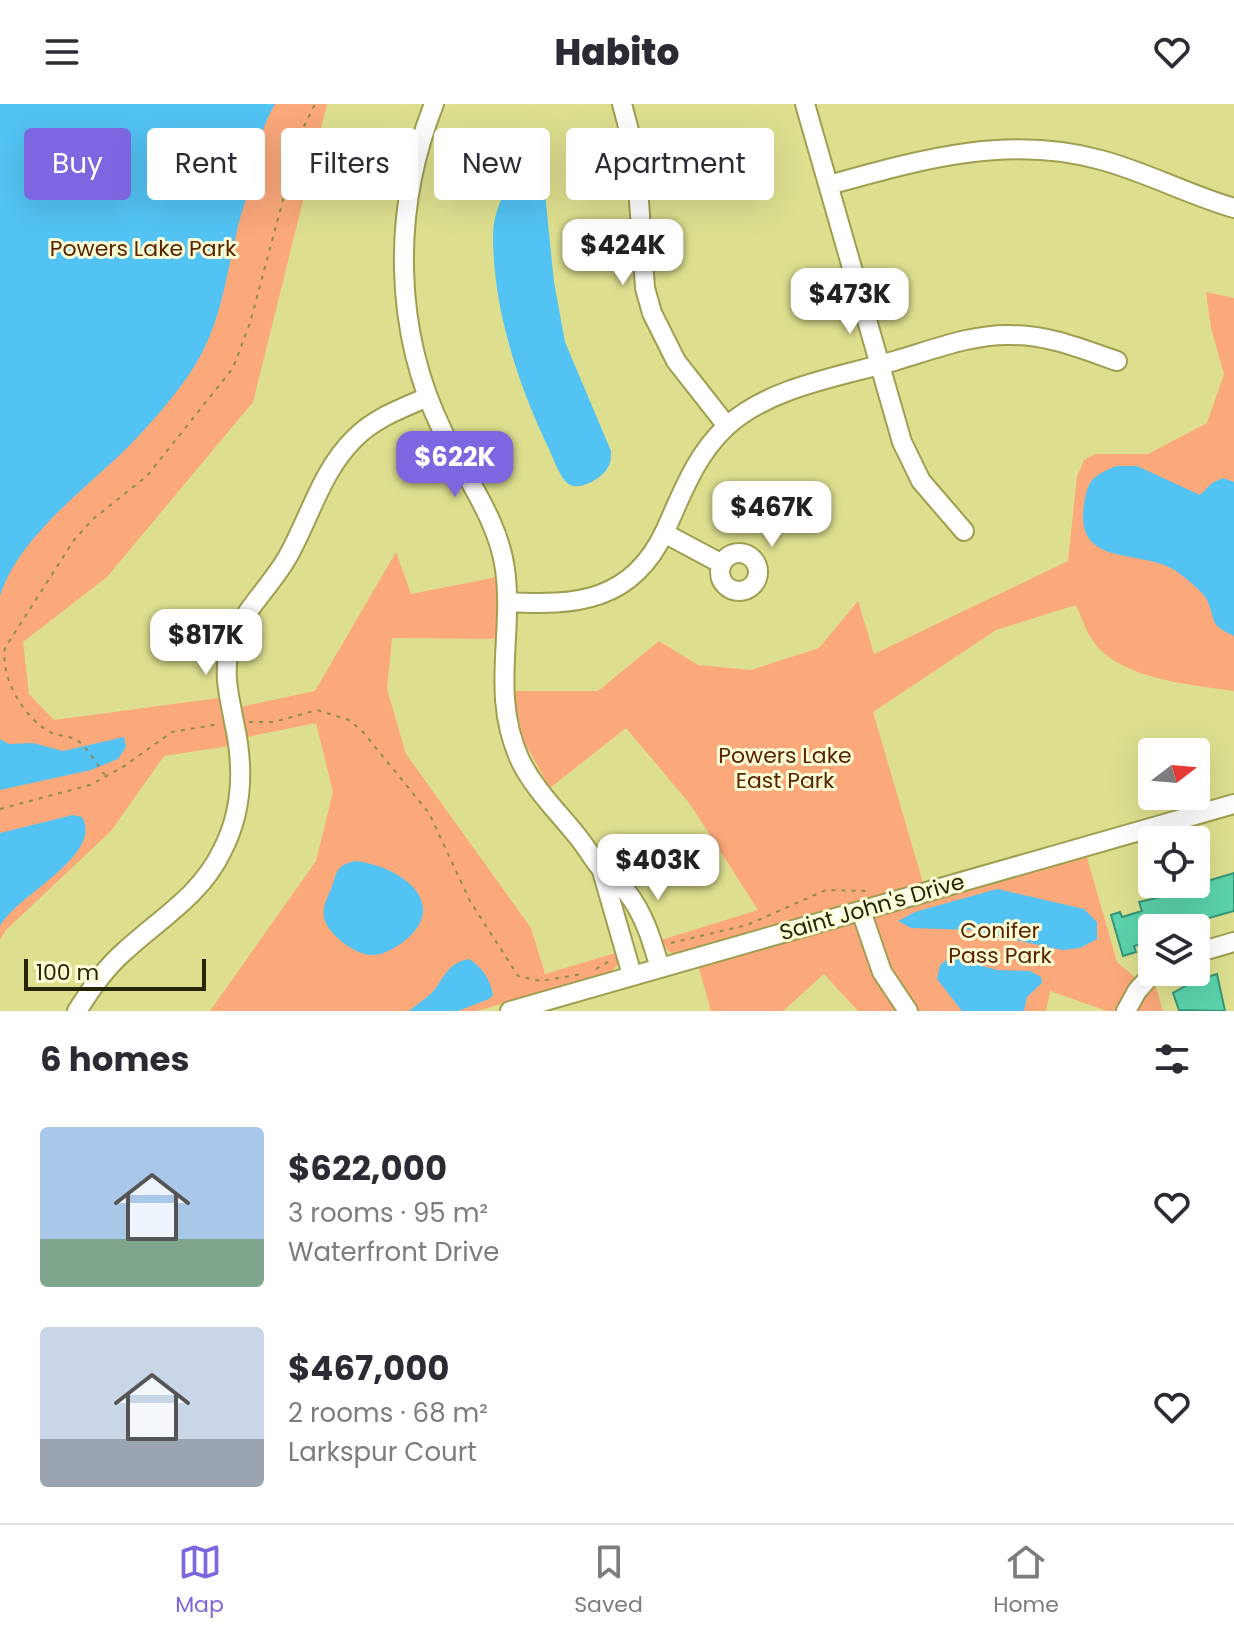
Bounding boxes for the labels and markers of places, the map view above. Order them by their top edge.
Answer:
pin: $424K [567,219,679,287]
pin: $473K [794,268,906,336]
pin: $622K [399,431,511,499]
pin: $467K [716,481,828,549]
pin: $817K [150,609,262,677]
pin: $403K [602,834,714,902]

